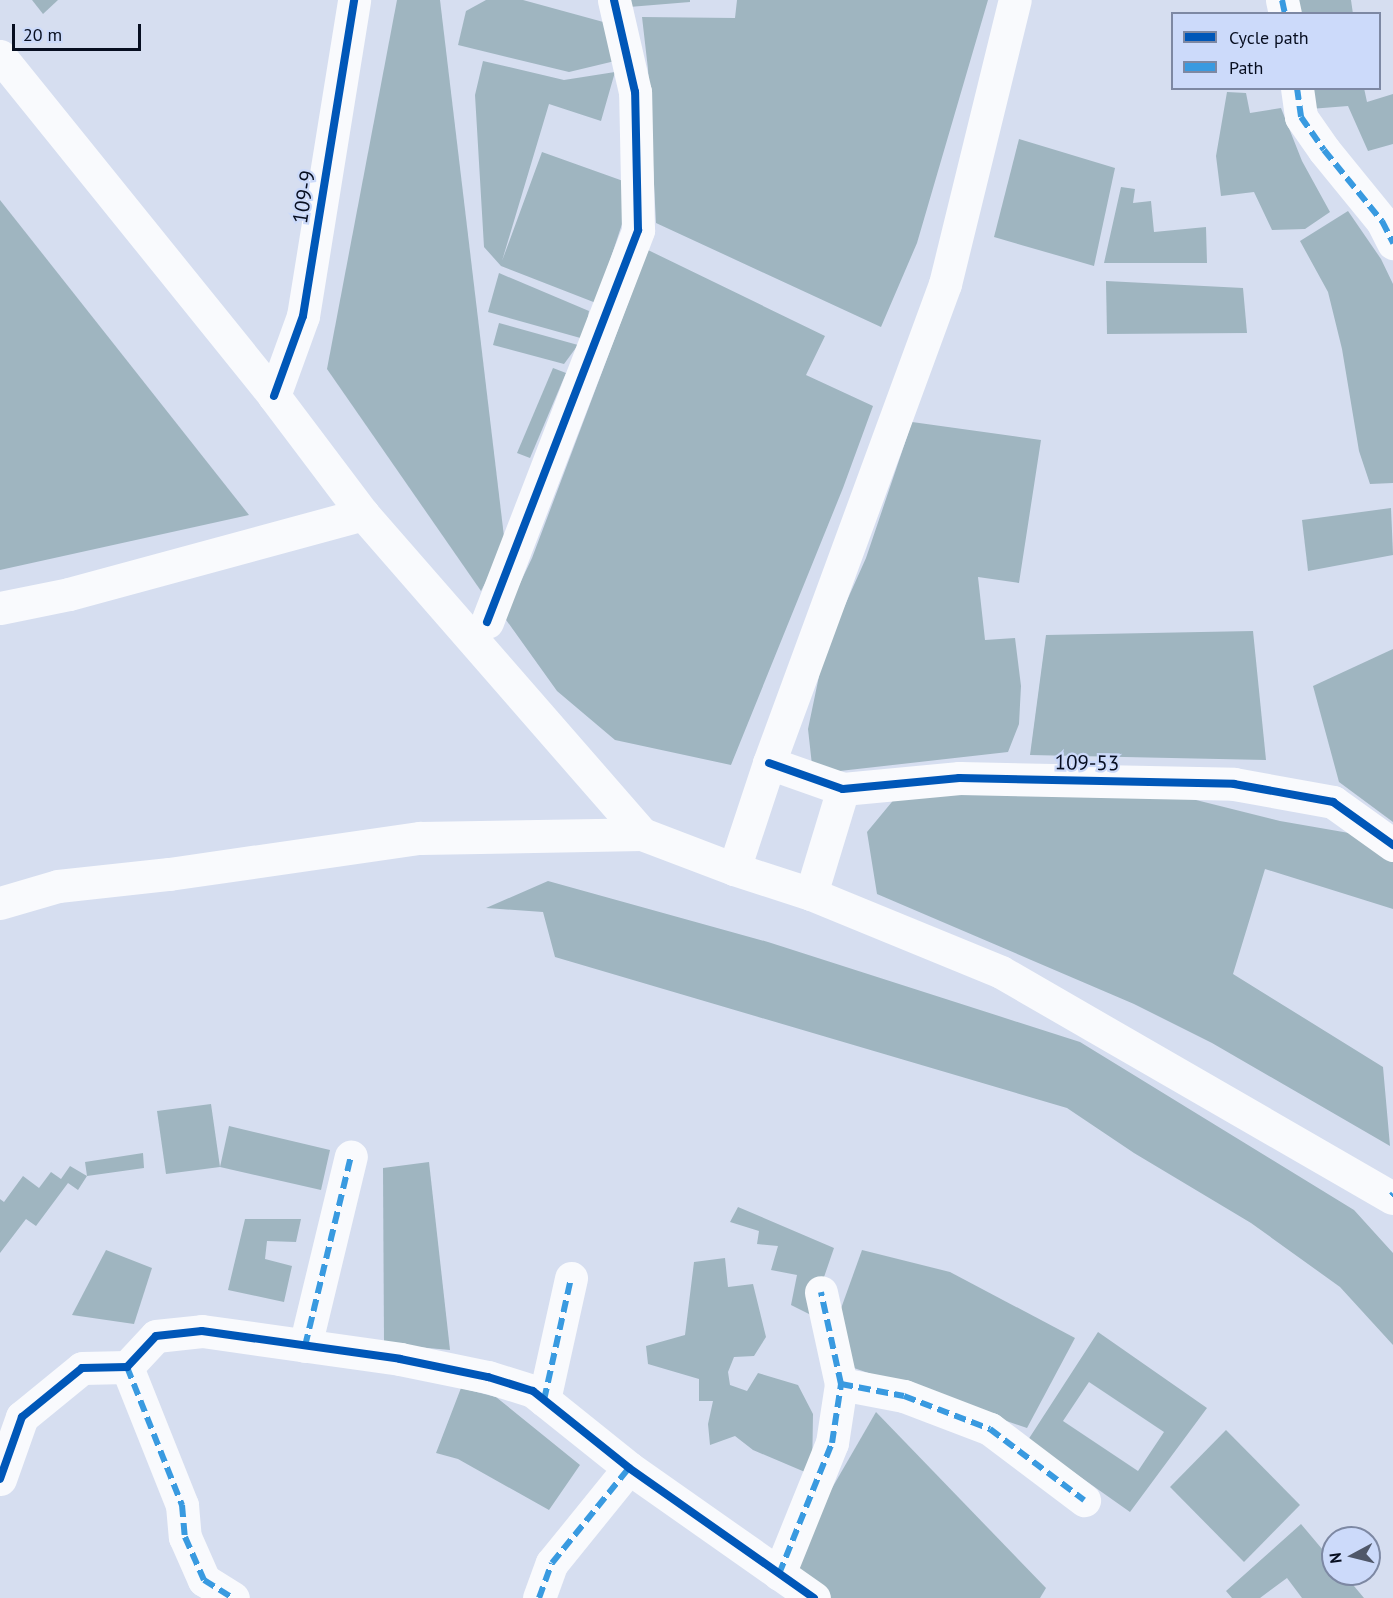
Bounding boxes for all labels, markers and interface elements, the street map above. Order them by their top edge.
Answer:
scale bar [15,12,144,50]
legend [1171,12,1381,90]
text: 20 m [23,23,62,46]
text: Cycle path [1229,26,1309,49]
text: Path [1229,56,1263,79]
street label: 109-9 [287,169,321,225]
street label: 109-53 [1054,750,1120,776]
north arrow [1321,1526,1381,1586]
text: N [1325,1552,1346,1564]

